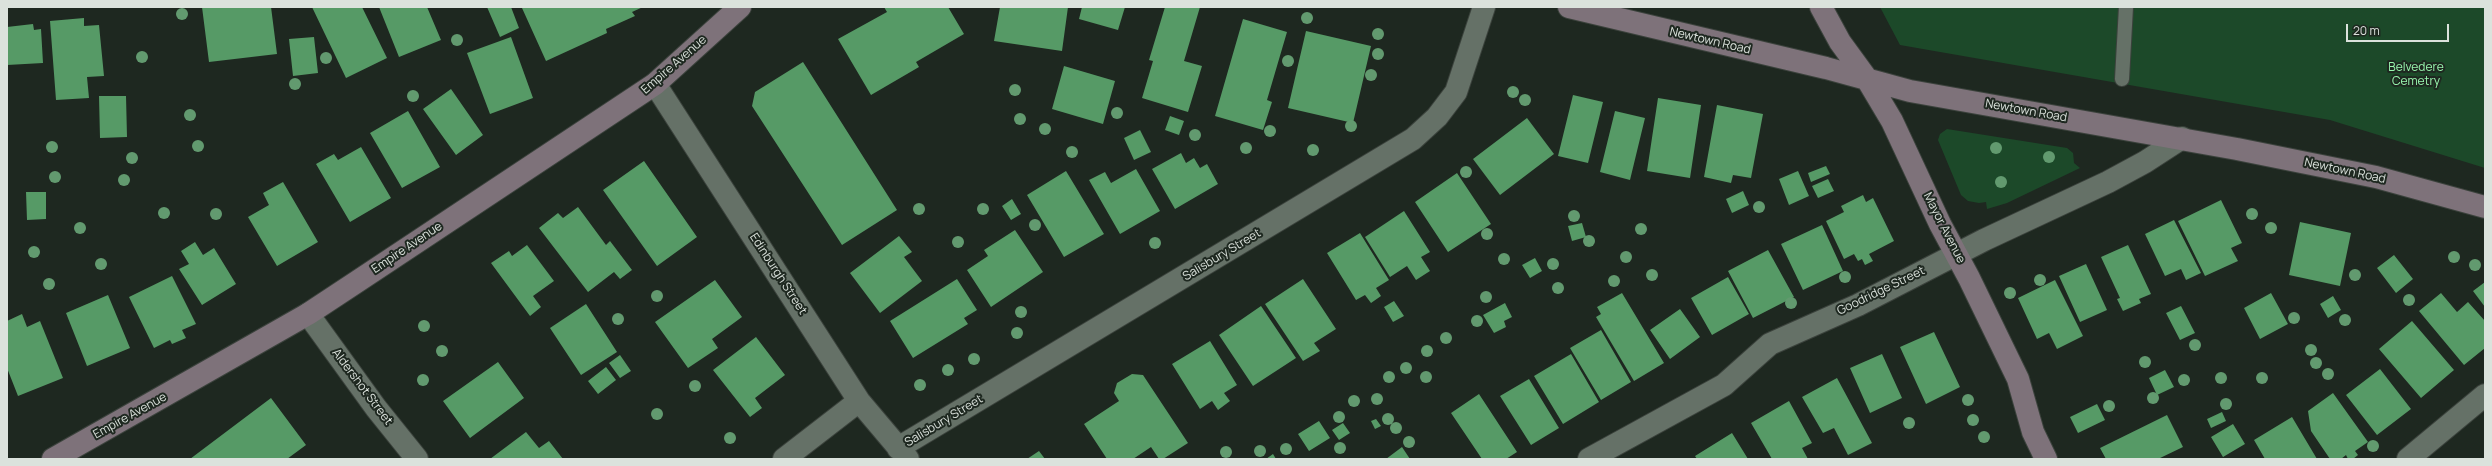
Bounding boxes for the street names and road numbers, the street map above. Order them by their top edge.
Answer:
street label: Newtown Road [1668,25,1752,57]
street label: Empire Avenue [638,33,710,97]
street label: Newtown Road [1984,97,2068,125]
street label: Newtown Road [2303,155,2387,187]
street label: Mayor Avenue [1920,190,1968,266]
street label: Empire Avenue [369,219,445,277]
street label: Salisbury Street [1180,226,1264,284]
street label: Edinburgh Street [746,231,810,317]
street label: Goodridge Street [1835,264,1927,318]
street label: Aldershot Street [329,346,395,428]
street label: Empire Avenue [91,390,169,442]
street label: Salisbury Street [902,392,986,450]

